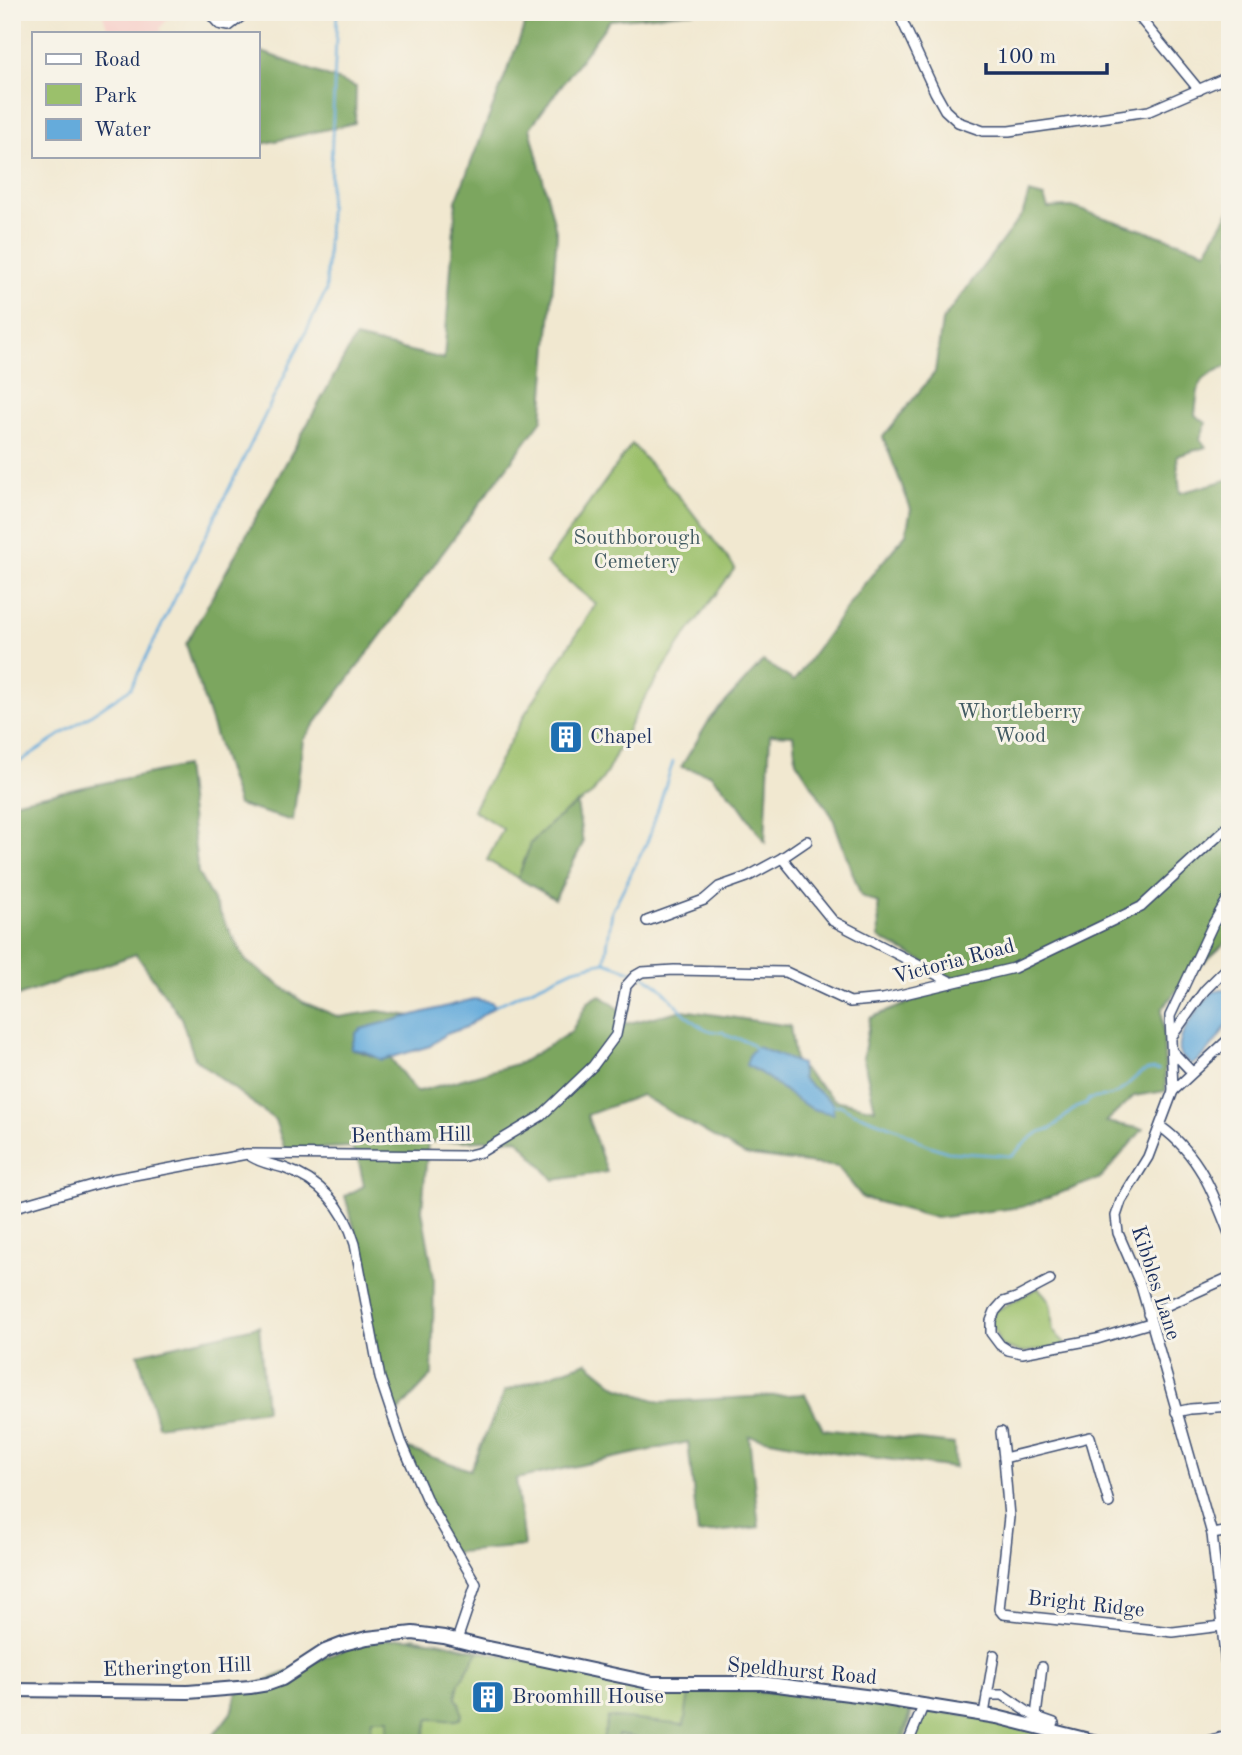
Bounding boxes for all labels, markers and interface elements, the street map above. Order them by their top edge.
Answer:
legend [32,32,259,158]
scale bar [986,32,1107,76]
text: 100 m [997,47,1056,68]
text: Road [94,50,141,71]
text: Park [94,86,137,107]
text: Water [94,120,151,141]
park label: Southborough Cemetery [573,528,701,573]
park label: Whortleberry Wood [958,702,1082,747]
building icon: Chapel [547,718,585,756]
place label: Chapel [590,727,652,748]
street label: Victoria Road [891,936,1017,988]
street label: Bentham Hill [350,1124,472,1148]
street label: Kibbles Lane [1127,1223,1183,1343]
street label: Bright Ridge [1027,1588,1145,1622]
street label: Etherington Hill [102,1655,252,1681]
street label: Speldhurst Road [726,1655,878,1689]
building icon: Broomhill House [469,1678,507,1716]
place label: Broomhill House [512,1687,664,1708]

